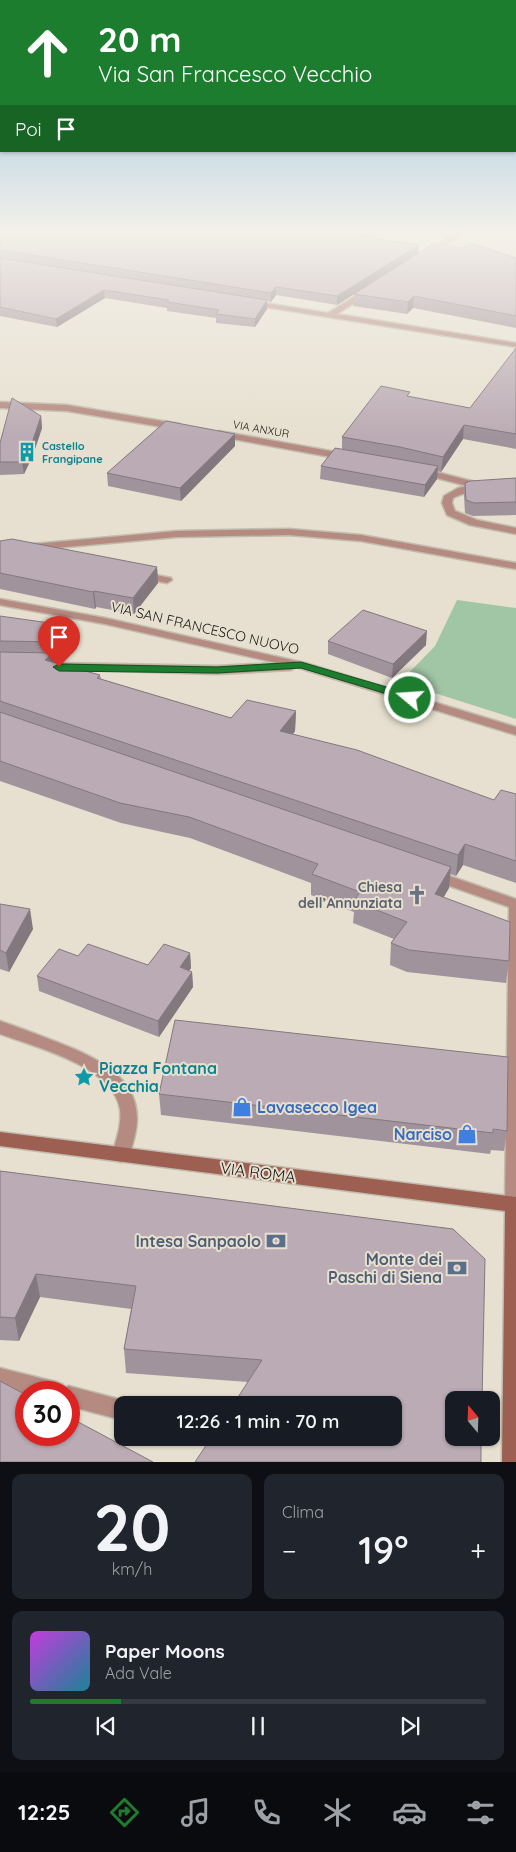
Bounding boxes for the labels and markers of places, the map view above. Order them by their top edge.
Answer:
place label: Castello Frangipane [42,439,103,466]
building icon: Castello Frangipane [16,441,38,463]
pin [38,616,80,667]
place label: Chiesa dell’Annunziata [298,878,402,912]
church icon: Chiesa dell’Annunziata [406,884,428,906]
place label: Piazza Fontana Vecchia [99,1058,217,1096]
place icon: Piazza Fontana Vecchia [73,1066,95,1088]
shop icon: Lavasecco Igea [231,1096,253,1118]
place label: Lavasecco Igea [257,1097,377,1117]
shop icon: Narciso [456,1123,478,1145]
place label: Narciso [394,1124,452,1144]
bank icon: Intesa Sanpaolo [265,1230,287,1252]
place label: Intesa Sanpaolo [135,1231,261,1251]
place label: Monte dei Paschi di Siena [328,1249,442,1287]
bank icon: Monte dei Paschi di Siena [446,1257,468,1279]

